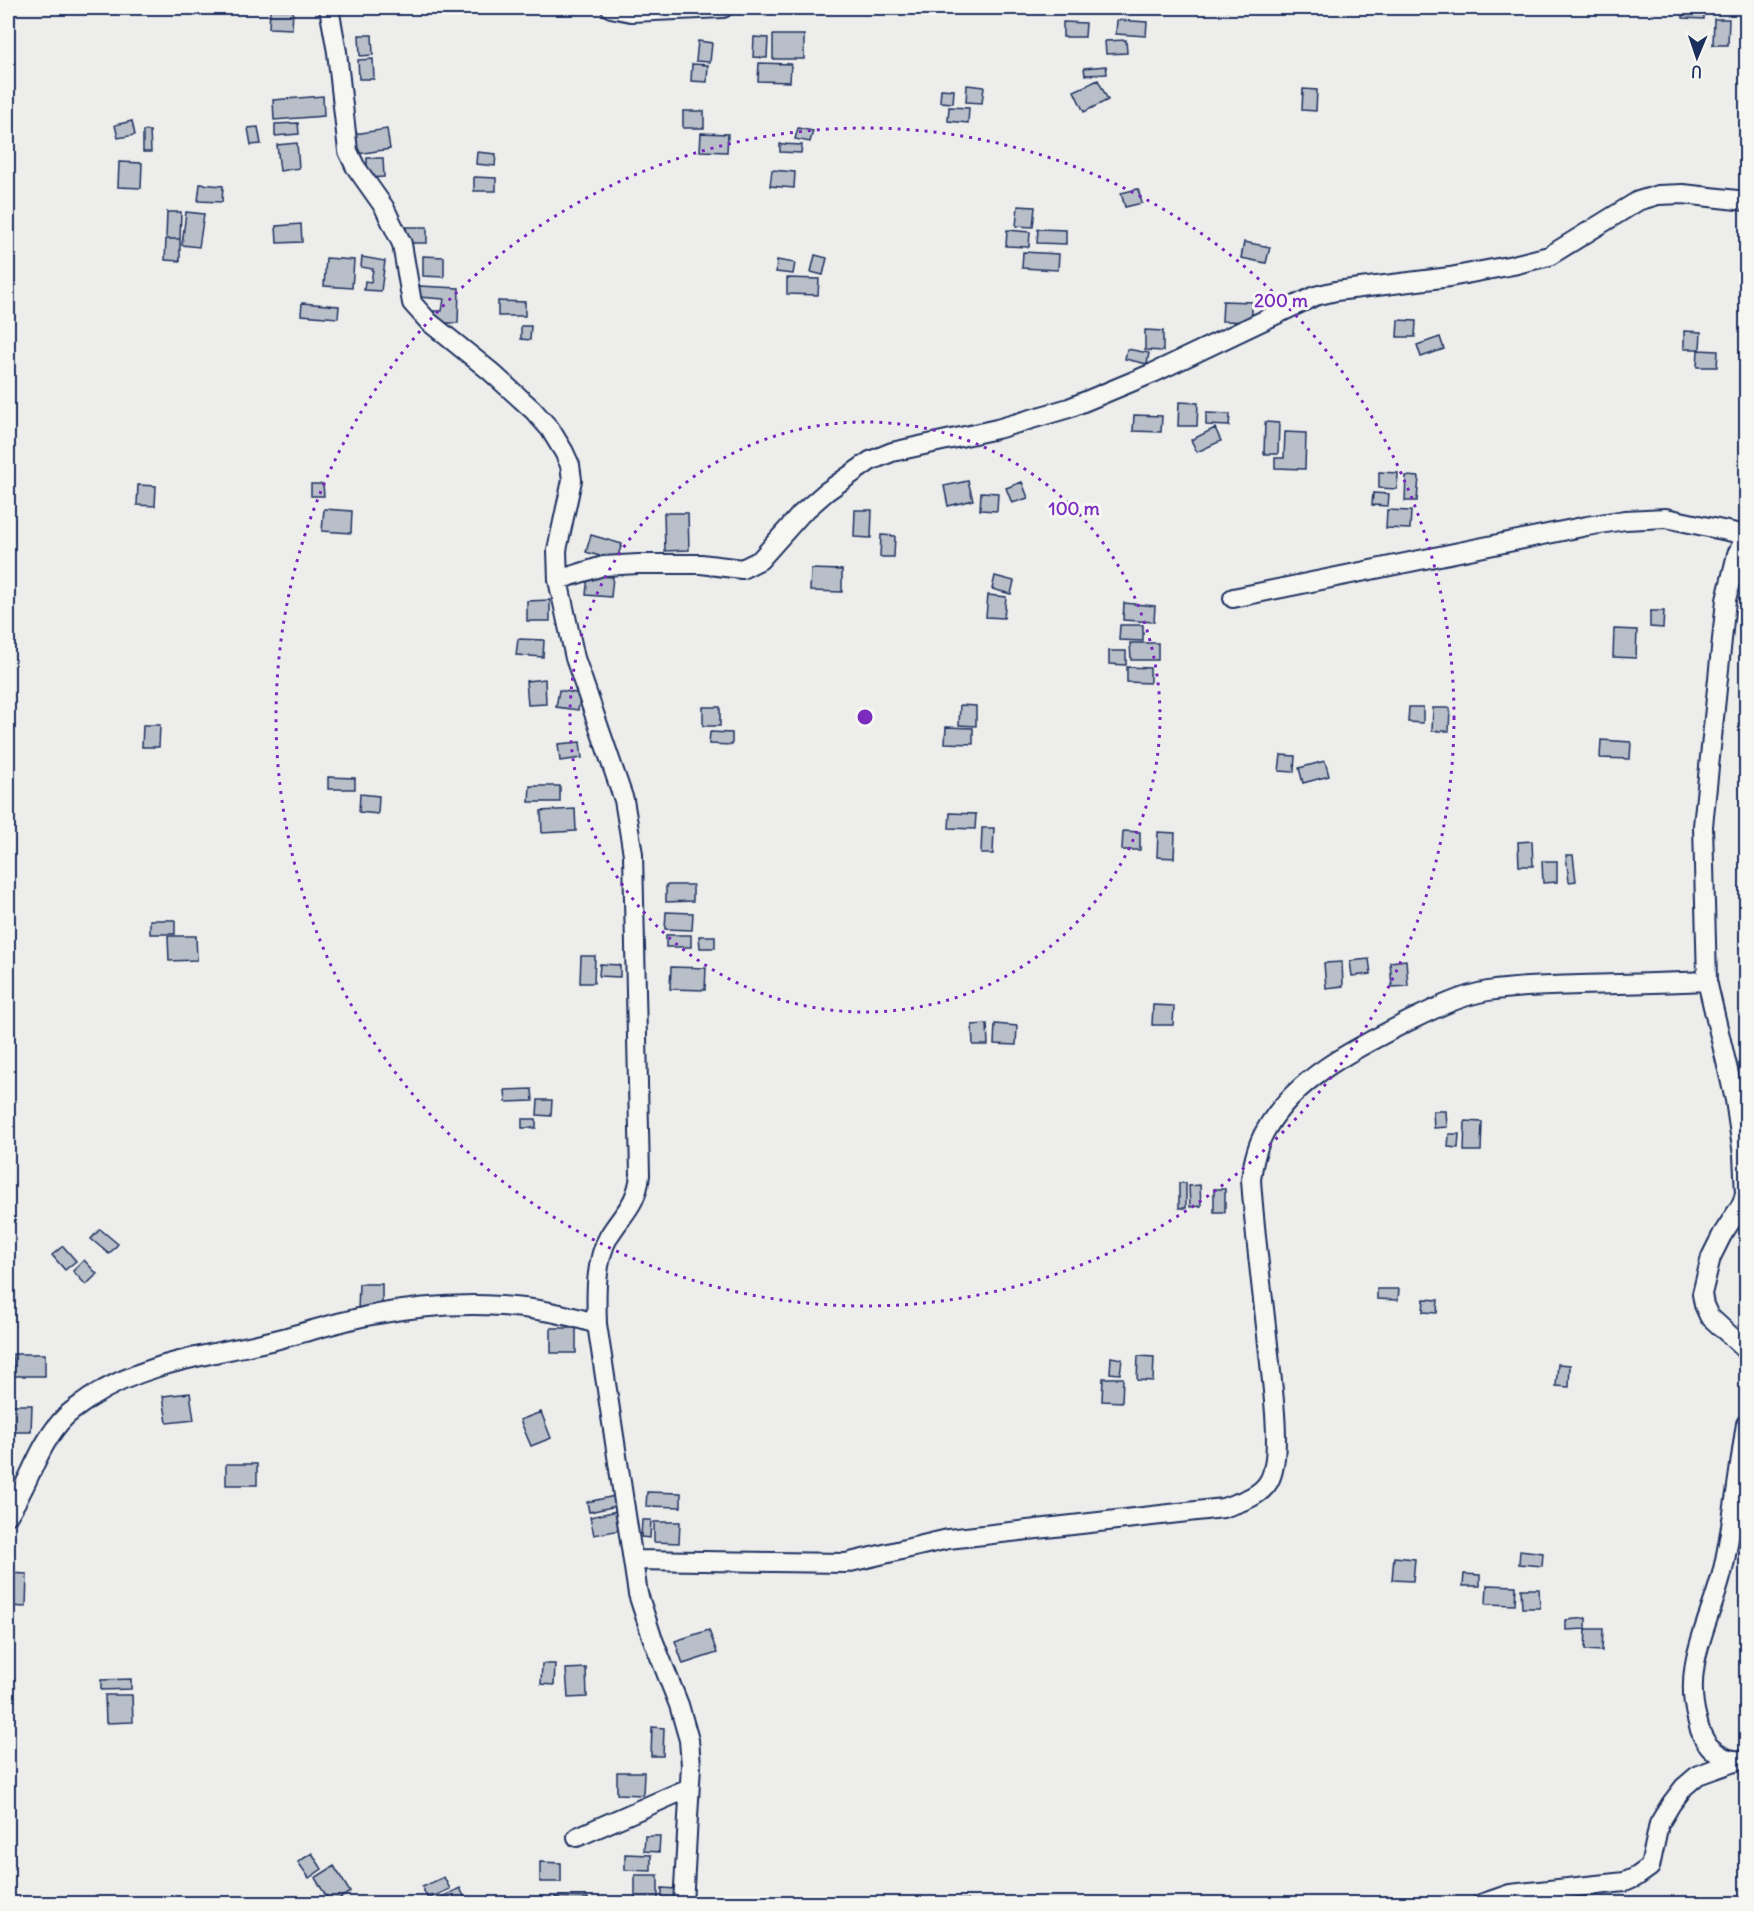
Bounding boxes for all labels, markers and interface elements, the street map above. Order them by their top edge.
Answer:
north arrow [1667,27,1727,87]
text: U [1691,62,1702,82]
text: 200 m [1254,289,1308,312]
text: 100 m [1049,497,1100,520]
centre of rings [855,707,875,727]

